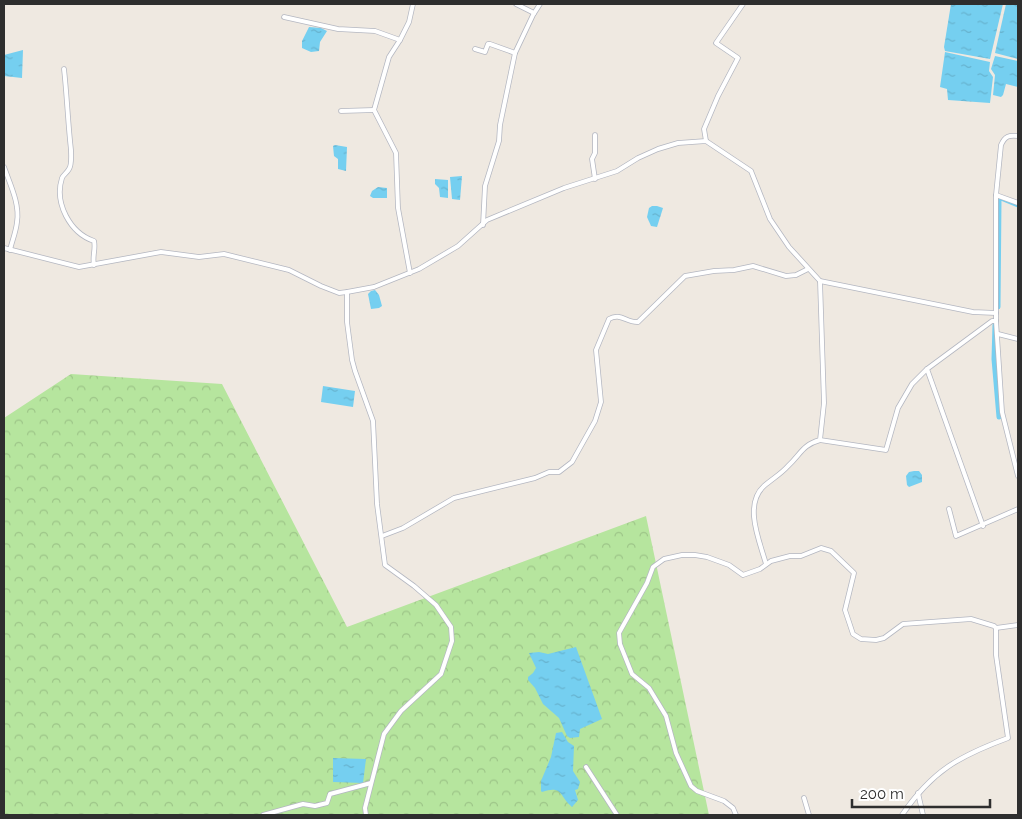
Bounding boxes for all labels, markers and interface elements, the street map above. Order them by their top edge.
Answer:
scale bar [852,776,990,808]
text: 200 m [860,785,904,803]

